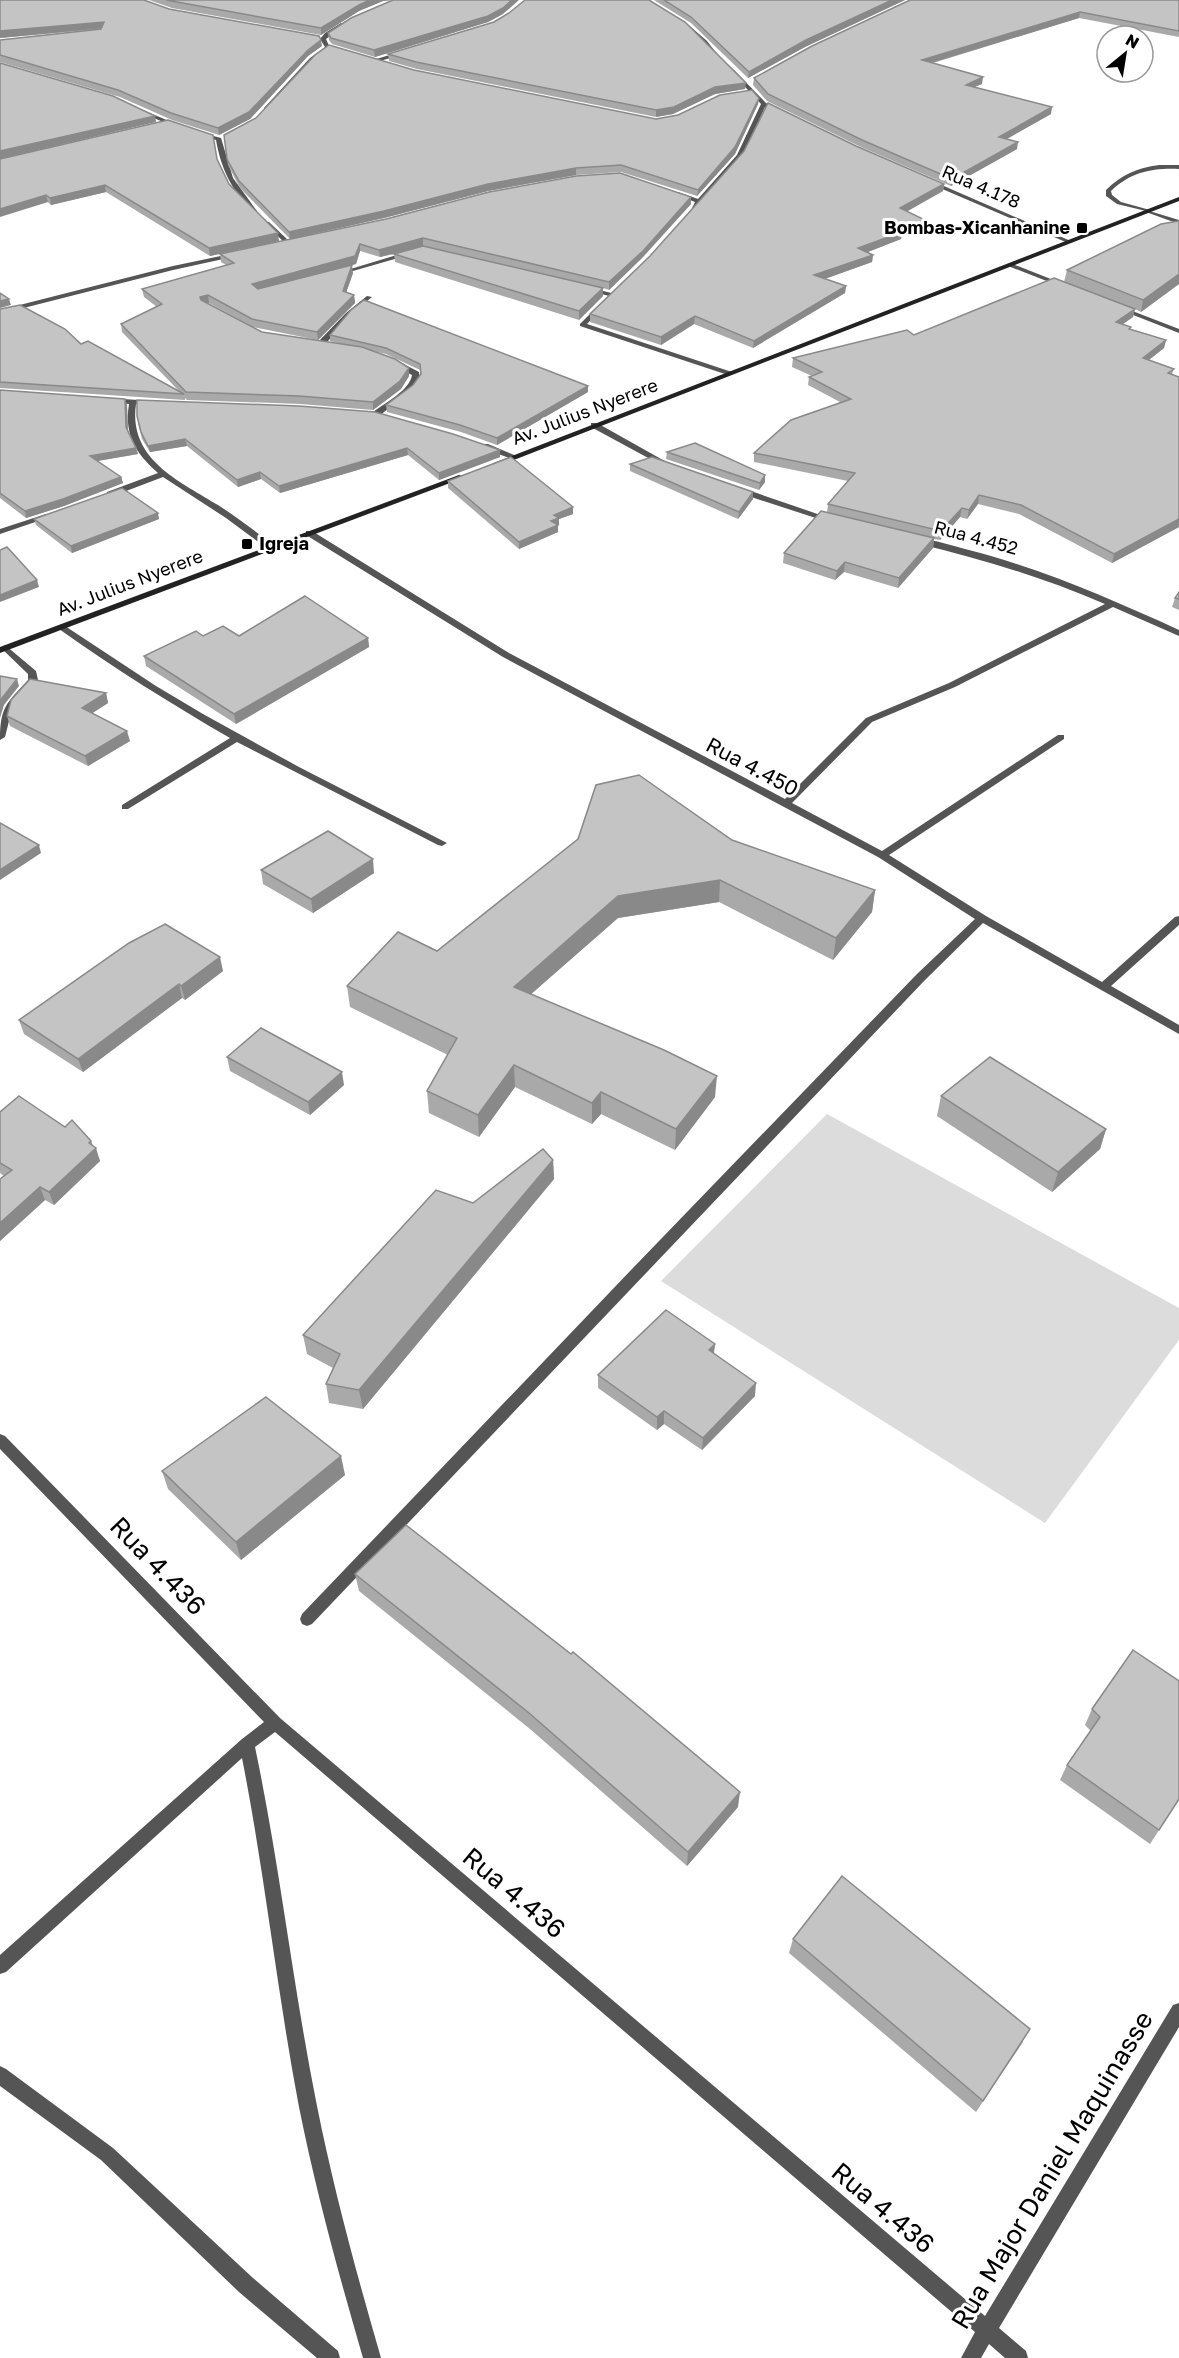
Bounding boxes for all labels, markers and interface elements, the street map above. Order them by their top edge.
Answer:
north arrow [1095,24,1155,84]
text: N [1122,29,1143,53]
street label: Rua 4.178 [939,160,1024,212]
place label: Bombas-Xicanhanine [884,216,1070,238]
marker: Bombas-Xicanhanine [1075,221,1089,235]
street label: Av. Julius Nyerere [508,373,661,449]
street label: Rua 4.452 [932,515,1020,559]
place label: Igreja [259,532,309,554]
marker: Igreja [240,537,254,551]
street label: Av. Julius Nyerere [53,544,206,620]
street label: Rua 4.450 [702,731,803,801]
street label: Rua 4.436 [104,1510,213,1621]
street label: Rua 4.436 [457,1841,572,1945]
street label: Rua Major Daniel Maquinasse [944,2005,1159,2334]
street label: Rua 4.436 [826,2156,941,2260]

